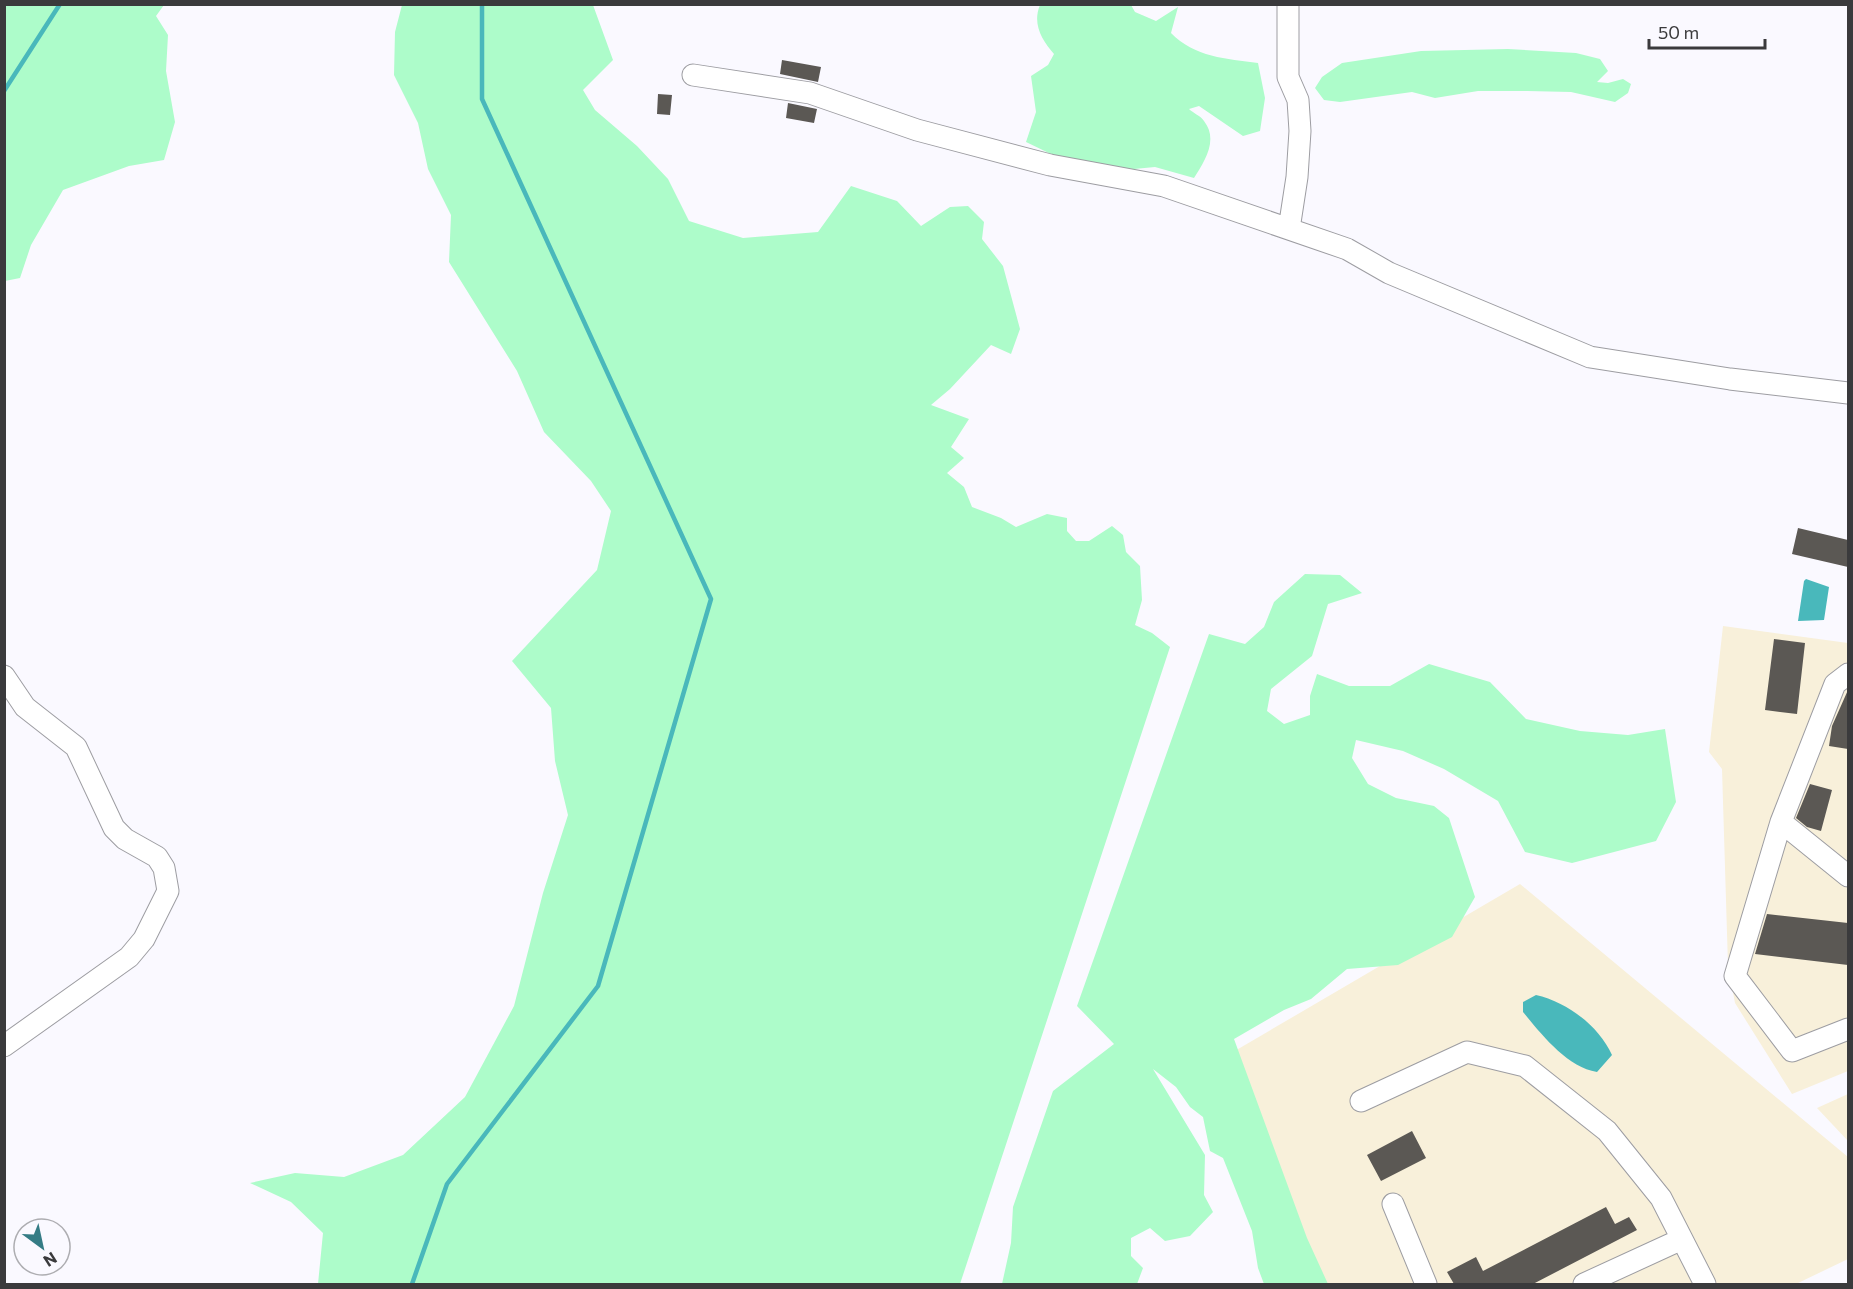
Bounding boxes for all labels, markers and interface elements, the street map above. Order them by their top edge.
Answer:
scale bar [1649,12,1764,50]
text: 50 m [1658,21,1699,43]
north arrow [12,1217,72,1277]
text: N [40,1249,61,1271]

